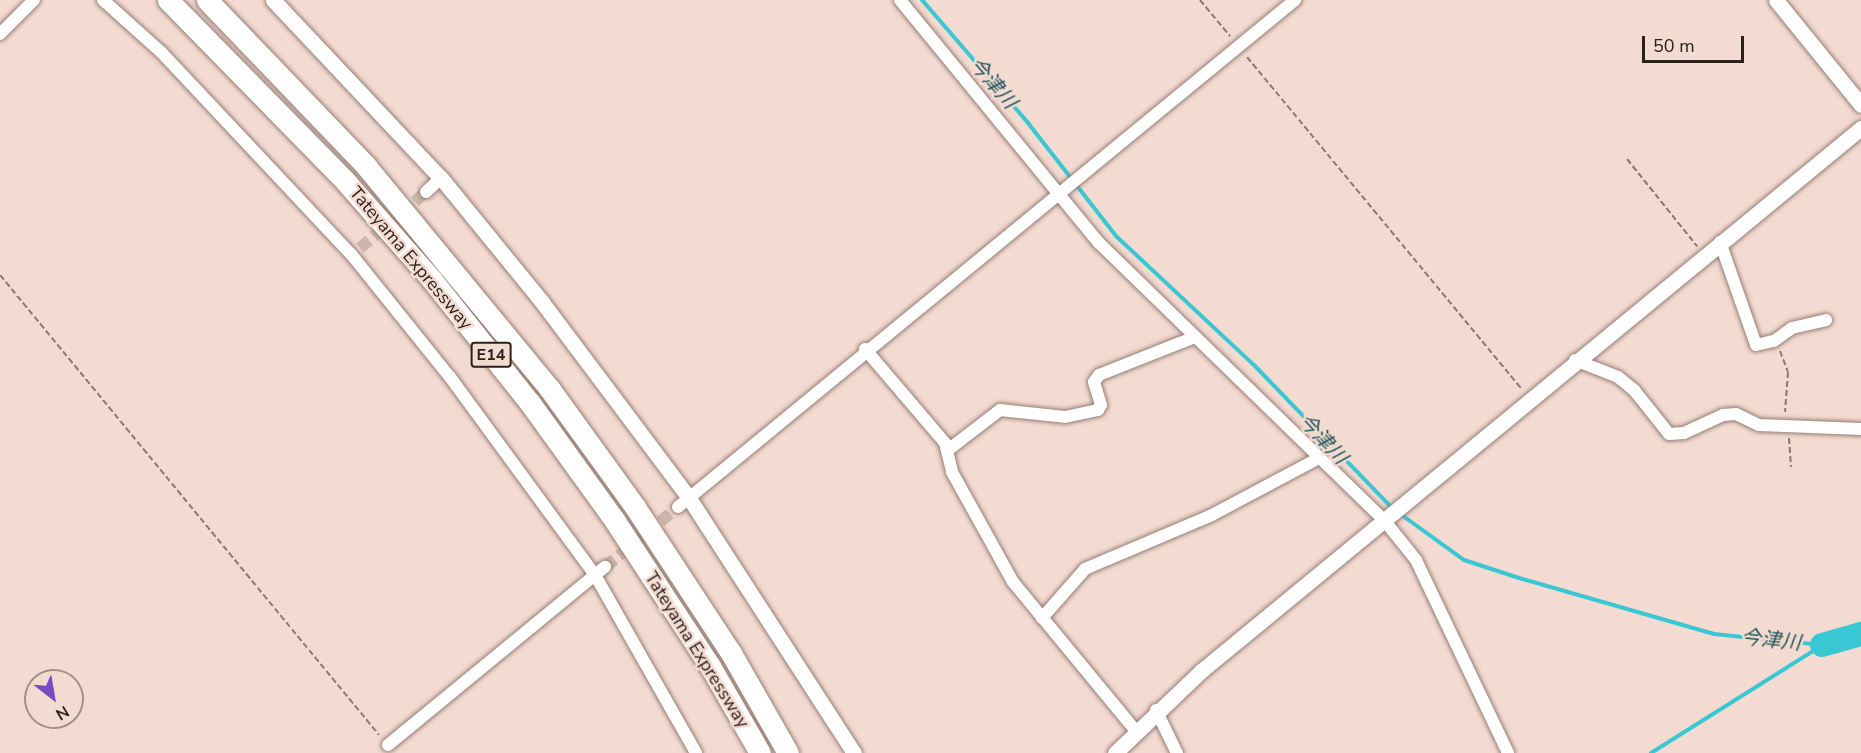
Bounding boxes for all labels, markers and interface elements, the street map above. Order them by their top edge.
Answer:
scale bar [1645,24,1747,62]
text: 50 m [1653,34,1695,58]
water label: 今津川 [964,52,1022,114]
street label: Tateyama Expressway [345,182,477,334]
road number: E14 [470,342,512,368]
water label: 今津川 [1294,409,1352,469]
street label: Tateyama Expressway [640,568,754,732]
water label: 今津川 [1740,625,1802,655]
north arrow [24,669,84,729]
text: N [51,700,73,725]

